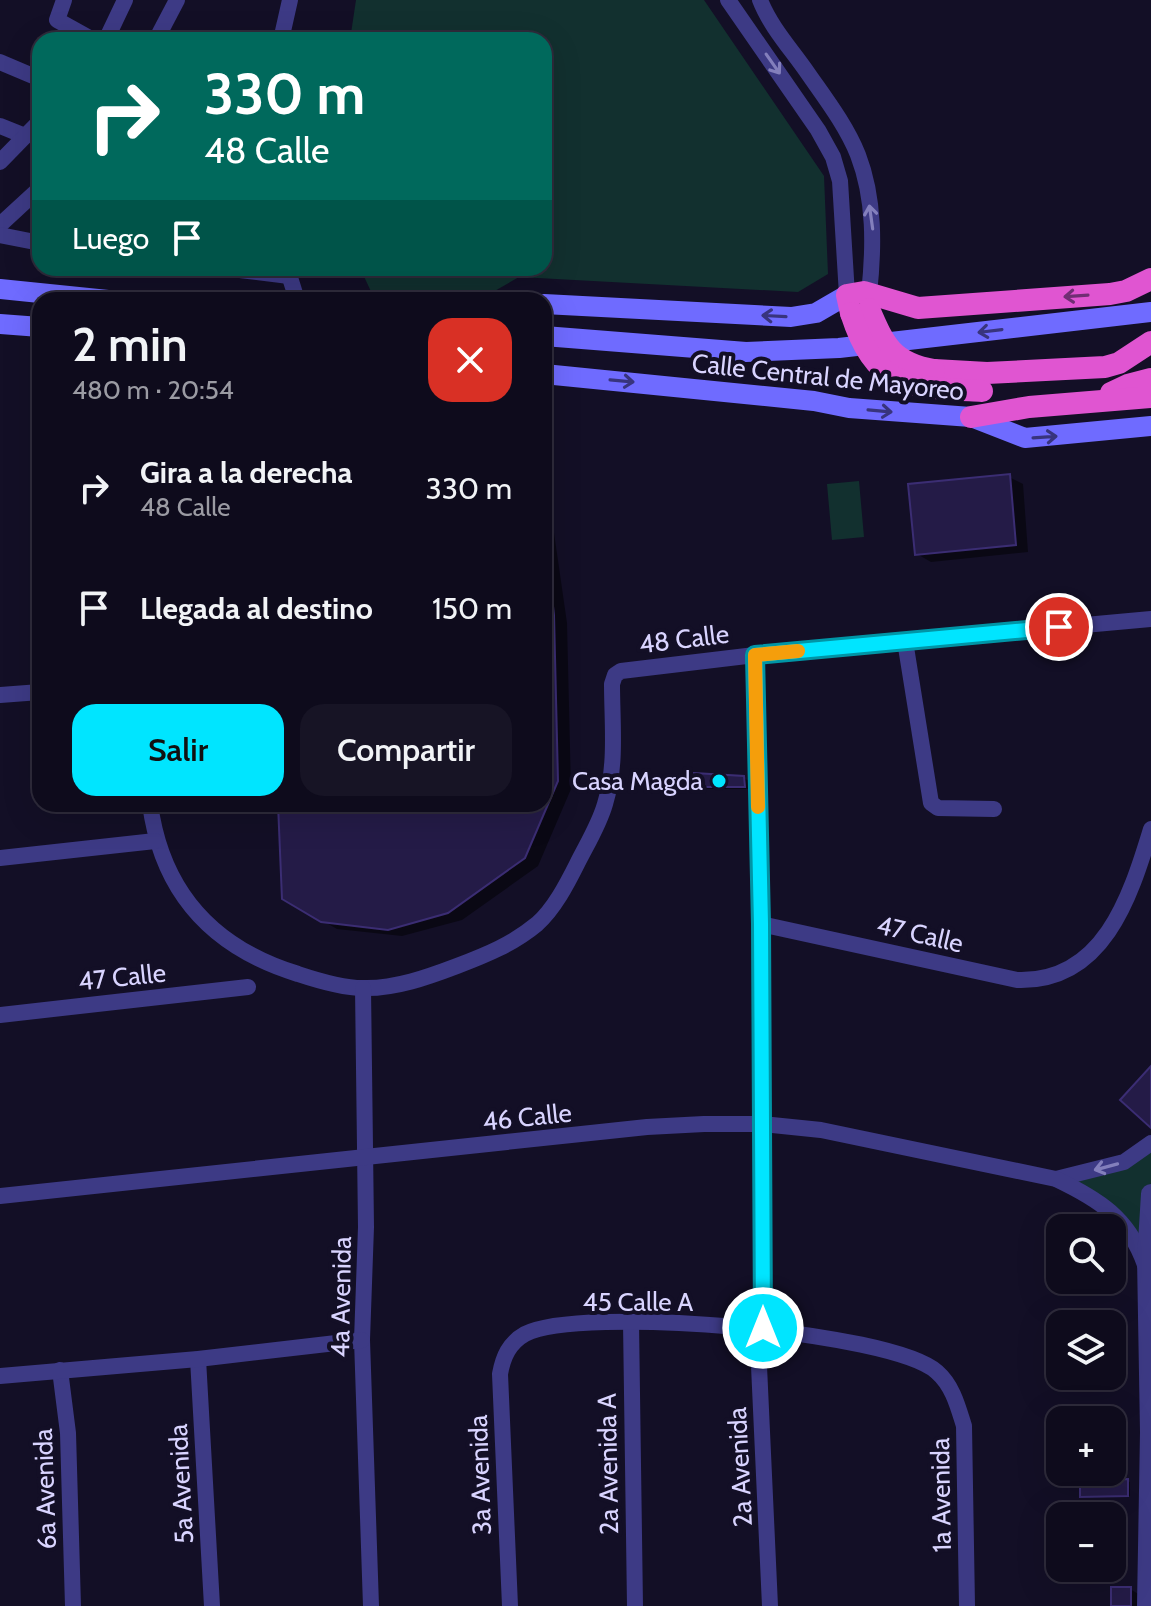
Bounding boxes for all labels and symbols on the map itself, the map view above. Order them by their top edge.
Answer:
one-way arrow [765,52,781,74]
one-way arrow [863,205,878,230]
one-way arrow [1063,289,1090,304]
one-way arrow [761,308,788,323]
one-way arrow [977,323,1004,338]
street label: Calle Central de Mayoreo [690,347,966,407]
one-way arrow [608,373,635,388]
one-way arrow [866,404,893,419]
one-way arrow [1031,429,1058,444]
pin [1025,593,1093,661]
street label: 48 Calle [637,618,731,660]
place label: Casa Magda [572,765,704,797]
marker: Casa Magda [710,772,728,790]
street label: 47 Calle [874,909,966,959]
street label: 47 Calle [77,956,167,998]
street label: 46 Calle [481,1096,573,1138]
one-way arrow [1093,1160,1119,1175]
street label: 4a Avenida [324,1236,358,1358]
street label: 45 Calle A [583,1286,693,1318]
position arrow [721,1286,805,1370]
street label: 2a Avenida A [591,1393,625,1535]
street label: 2a Avenida [721,1406,759,1528]
street label: 3a Avenida [462,1414,498,1536]
street label: 5a Avenida [162,1423,200,1545]
street label: 6a Avenida [27,1427,63,1550]
street label: 1a Avenida [924,1437,958,1553]

